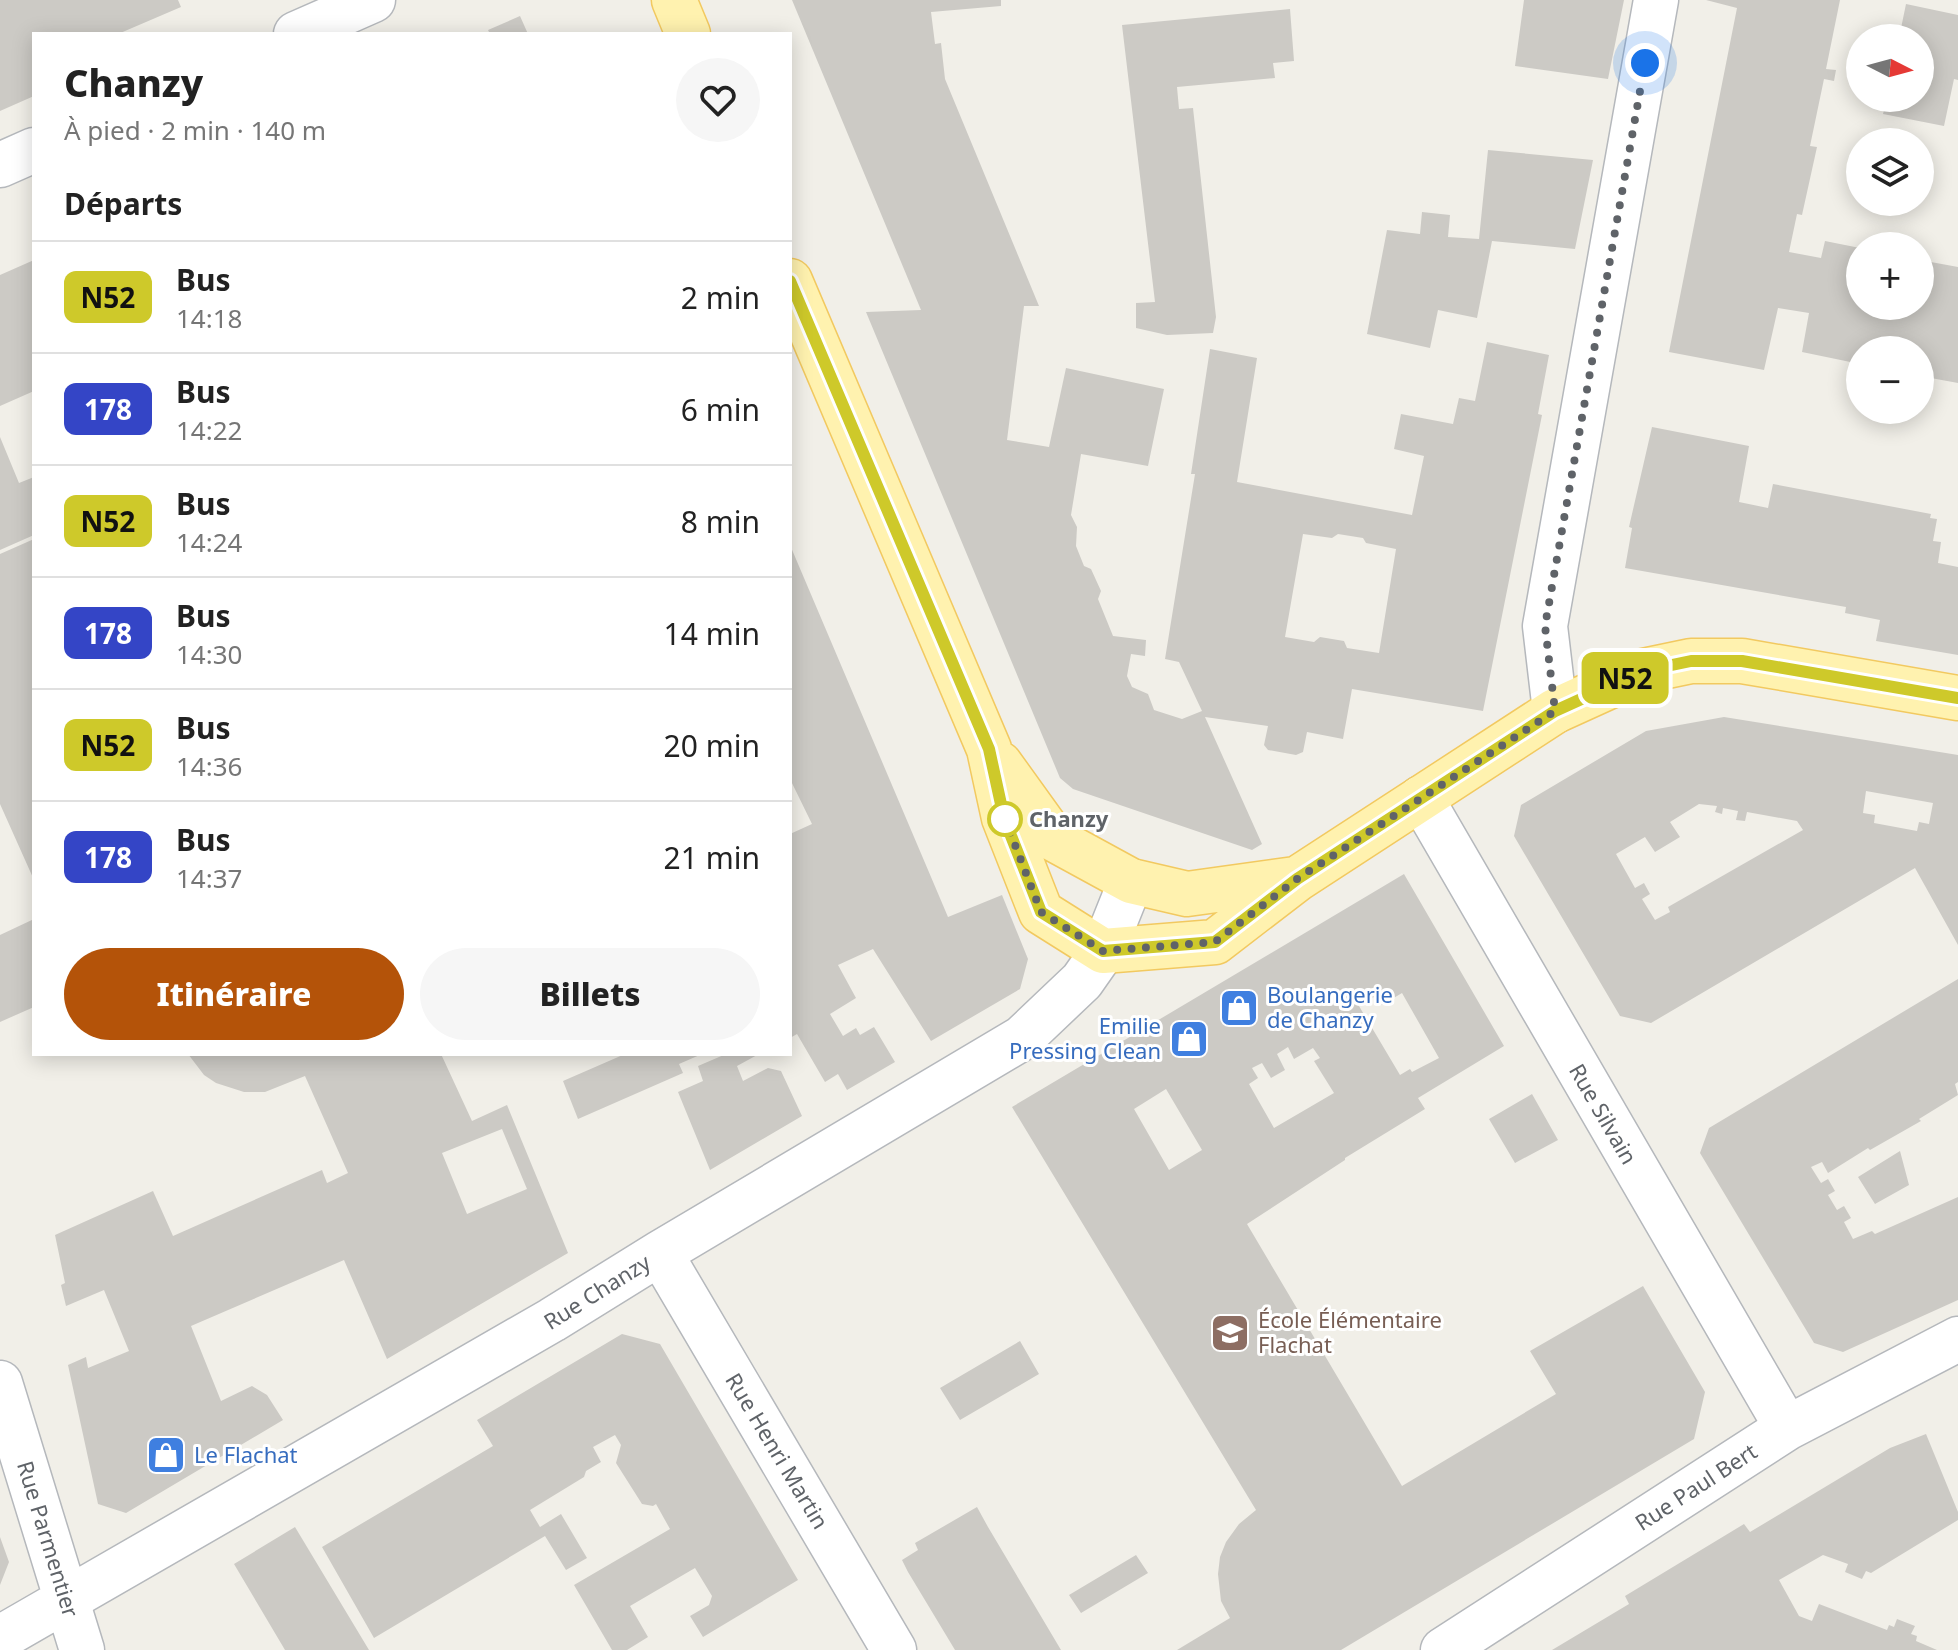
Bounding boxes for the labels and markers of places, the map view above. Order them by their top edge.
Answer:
marker: Chanzy [988,802,1022,836]
place label: Chanzy [1029,803,1109,833]
place label: Boulangerie de Chanzy [1267,979,1393,1034]
shop icon: Boulangerie de Chanzy [1218,987,1260,1029]
place label: Emilie Pressing Clean [1009,1010,1161,1065]
shop icon: Emilie Pressing Clean [1168,1018,1210,1060]
place label: École Élémentaire Flachat [1258,1304,1442,1359]
school or university icon: École Élémentaire Flachat [1209,1312,1251,1354]
shop icon: Le Flachat [145,1434,187,1476]
place label: Le Flachat [194,1439,298,1469]

